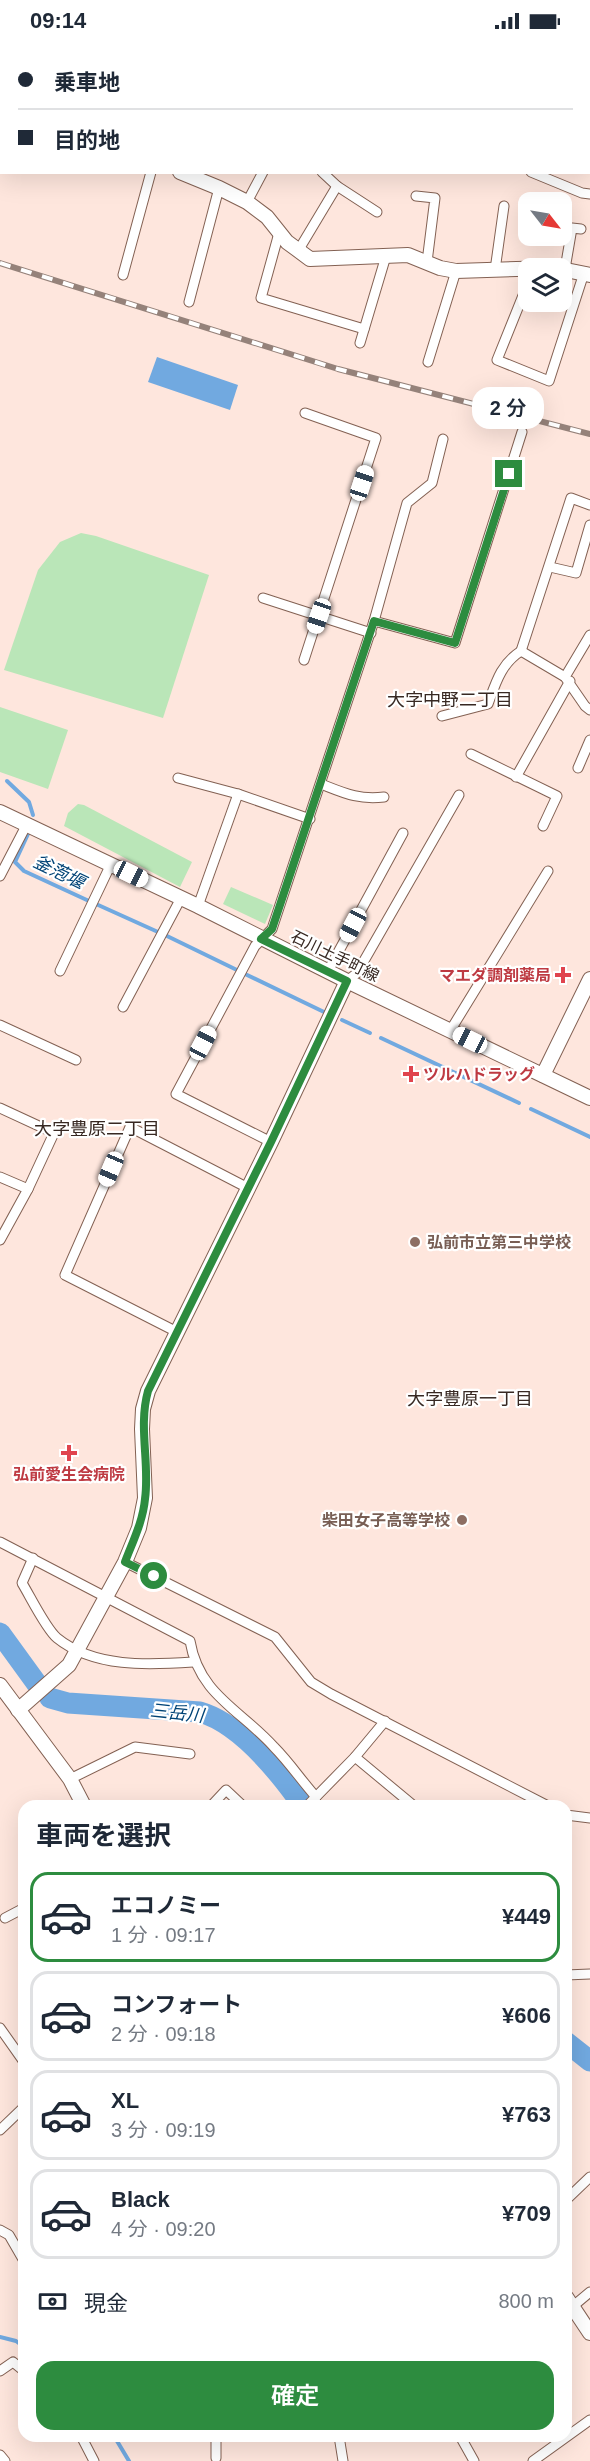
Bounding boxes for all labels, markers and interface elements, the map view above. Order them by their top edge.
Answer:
text: 09:14 [30,8,86,33]
text: 乗車地 [54,70,120,95]
text: 目的地 [54,128,120,153]
north arrow [518,192,572,246]
map controls [518,192,572,312]
button: layers [518,258,572,312]
callout: 2 分 [473,387,545,429]
text: 2 分 [490,397,526,419]
route end [495,460,522,487]
car [348,463,376,503]
car [305,596,333,636]
district label: 大字中野二丁目 [387,690,513,710]
water label: 釜萢堰 [30,851,90,894]
car [111,858,151,890]
car [337,905,369,945]
street label: 石川土手町線 [288,927,382,985]
place label: マエダ調剤薬局 [439,967,551,984]
marker: マエダ調剤薬局 [556,968,570,982]
car [187,1023,219,1063]
car [450,1024,490,1056]
place label: ツルハドラッグ [423,1065,535,1083]
marker: ツルハドラッグ [404,1067,418,1081]
district label: 大字豊原二丁目 [34,1119,160,1139]
car [96,1149,126,1189]
place label: 弘前市立第三中学校 [427,1234,571,1251]
marker: 弘前市立第三中学校 [408,1235,422,1249]
district label: 大字豊原一丁目 [407,1389,533,1409]
marker: 弘前愛生会病院 [60,1444,78,1462]
place label: 弘前愛生会病院 [13,1466,125,1483]
place label: 柴田女子高等学校 [322,1512,450,1529]
marker: 柴田女子高等学校 [455,1513,469,1527]
route start [140,1562,167,1589]
water label: 三岳川 [149,1700,207,1726]
text: 車両を選択 [36,1821,171,1851]
icon: car [39,1890,93,1944]
text: エコノミー [111,1893,221,1918]
text: ¥449 [502,1904,551,1929]
text: 1 分 · 09:17 [111,1924,216,1946]
icon: car [39,1989,93,2043]
text: コンフォート [111,1992,242,2017]
text: ¥606 [502,2003,551,2028]
text: 2 分 · 09:18 [111,2023,216,2045]
icon: car [39,2088,93,2142]
text: XL [111,2088,139,2113]
text: ¥763 [502,2102,551,2127]
text: 3 分 · 09:19 [111,2119,216,2141]
icon: car [39,2187,93,2241]
text: Black [111,2187,170,2212]
text: ¥709 [502,2201,551,2226]
text: 4 分 · 09:20 [111,2218,216,2240]
icon: cash [36,2285,69,2318]
text: 800 m [498,2290,554,2312]
text: 現金 [84,2291,128,2316]
button: 確定 [36,2361,554,2430]

